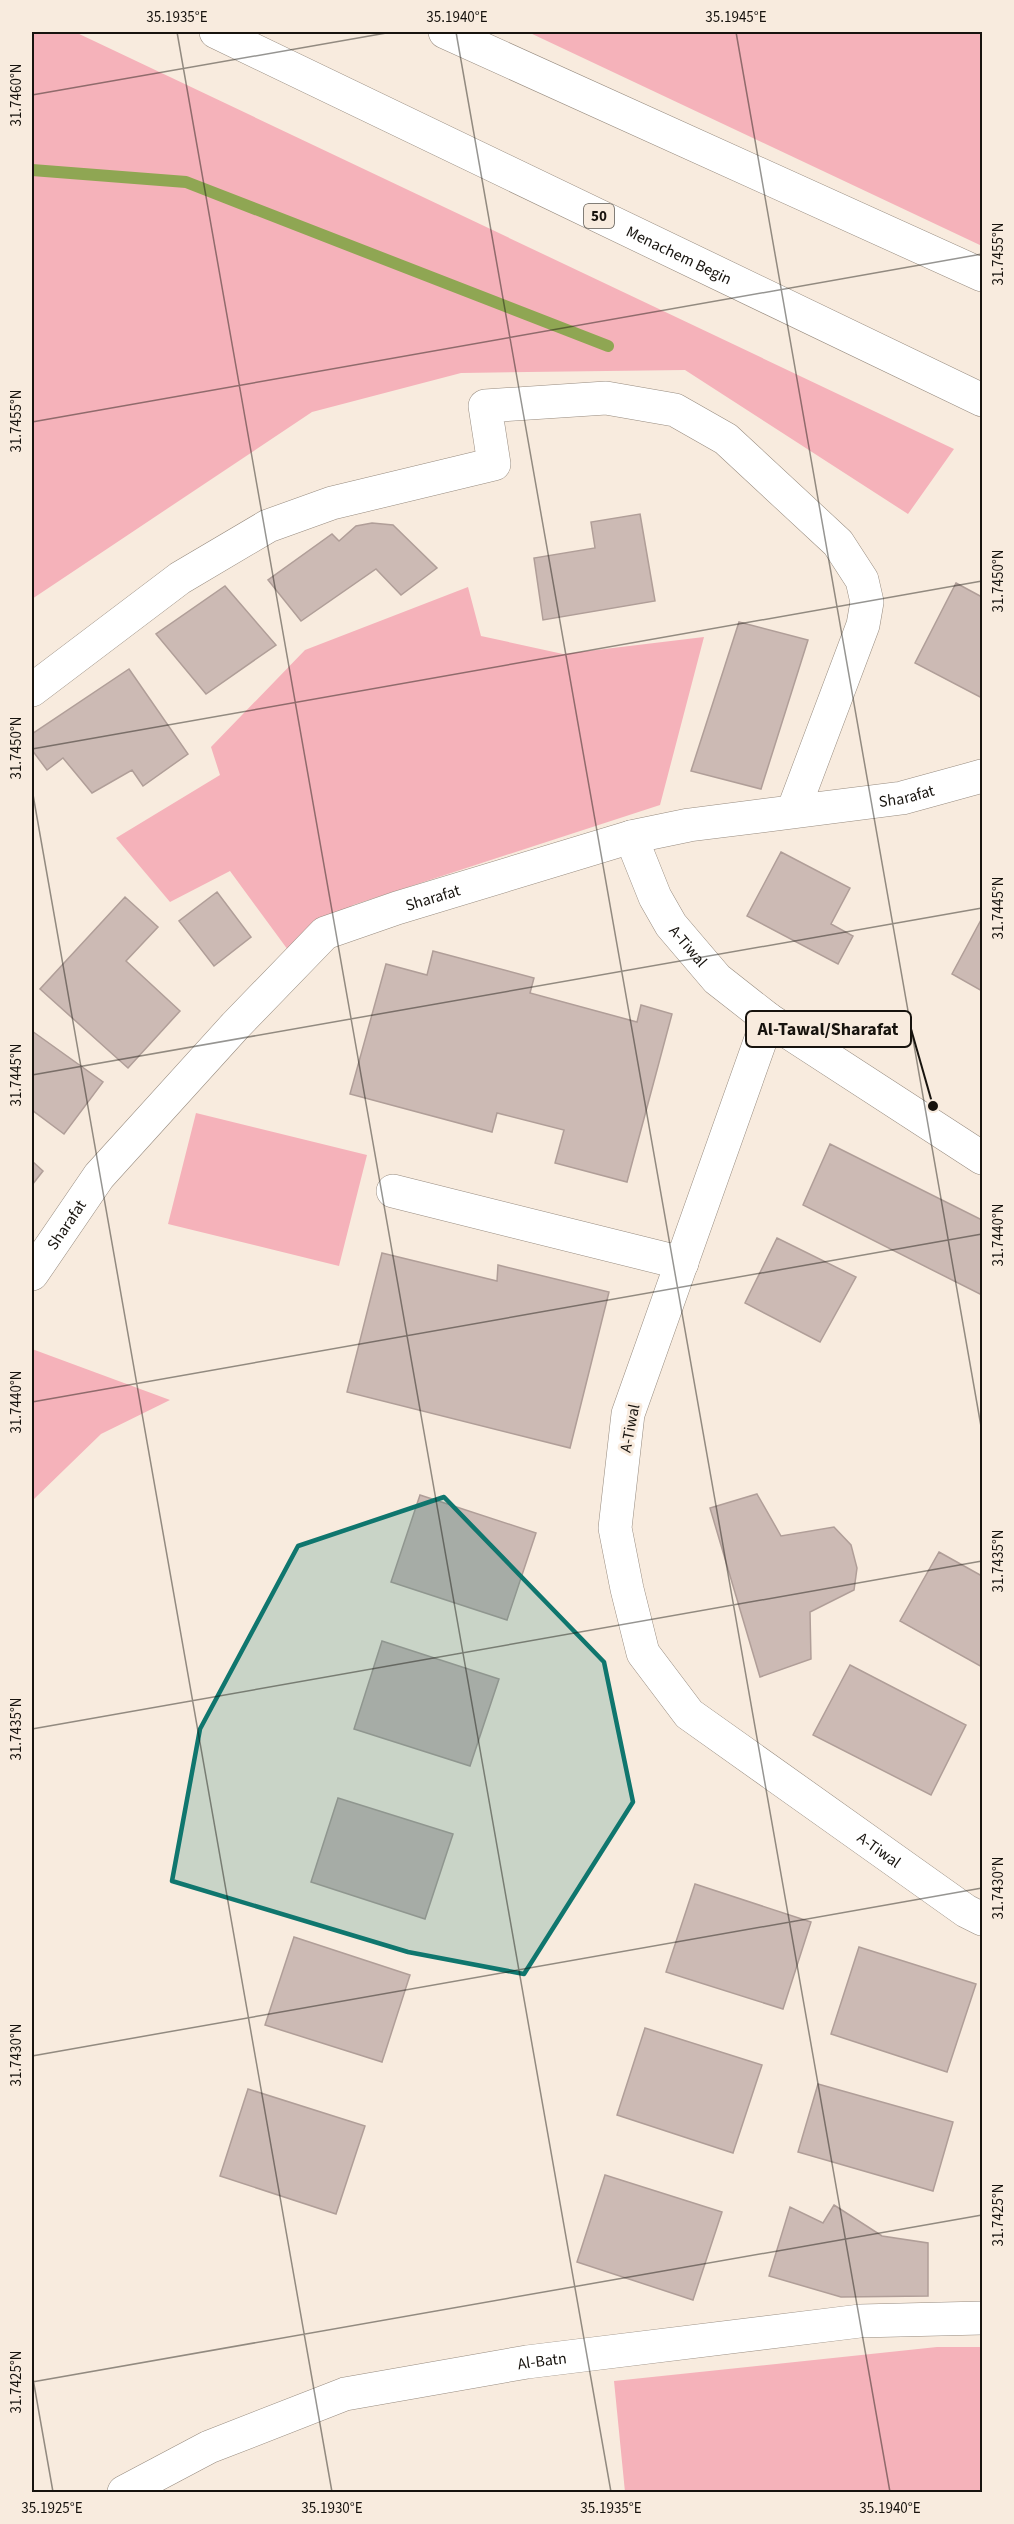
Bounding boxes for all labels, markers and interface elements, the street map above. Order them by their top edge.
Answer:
text: 35.1935°E [146,7,208,28]
text: 35.1940°E [426,7,488,28]
text: 35.1945°E [705,7,767,28]
text: 31.7460°N [6,63,27,127]
road number: 50 [584,204,614,228]
street label: Menachem Begin [622,221,735,290]
text: 31.7455°N [988,222,1009,286]
text: 31.7455°N [6,389,27,453]
text: 31.7450°N [988,549,1009,613]
text: 31.7450°N [6,716,27,780]
street label: Sharafat [878,779,937,813]
text: 31.7445°N [988,876,1009,940]
street label: Sharafat [403,879,464,917]
street label: A-Tiwal [664,921,712,972]
callout: Al-Tawal/Sharafat [746,1011,911,1047]
text: Al-Tawal/Sharafat [756,1017,899,1042]
text: 31.7445°N [6,1043,27,1107]
street label: Sharafat [42,1195,92,1254]
text: 31.7440°N [988,1203,1009,1267]
text: 31.7440°N [6,1370,27,1434]
street label: A-Tiwal [615,1402,645,1454]
text: 31.7435°N [988,1529,1009,1593]
text: 31.7435°N [6,1697,27,1761]
street label: A-Tiwal [852,1827,905,1873]
text: 31.7430°N [988,1856,1009,1920]
text: 31.7430°N [6,2023,27,2087]
text: 31.7425°N [988,2183,1009,2247]
street label: Al-Batn [516,2347,568,2375]
text: 31.7425°N [6,2350,27,2414]
text: 35.1925°E [21,2498,83,2519]
text: 35.1930°E [301,2498,363,2519]
text: 35.1935°E [580,2498,642,2519]
text: 35.1940°E [859,2498,921,2519]

